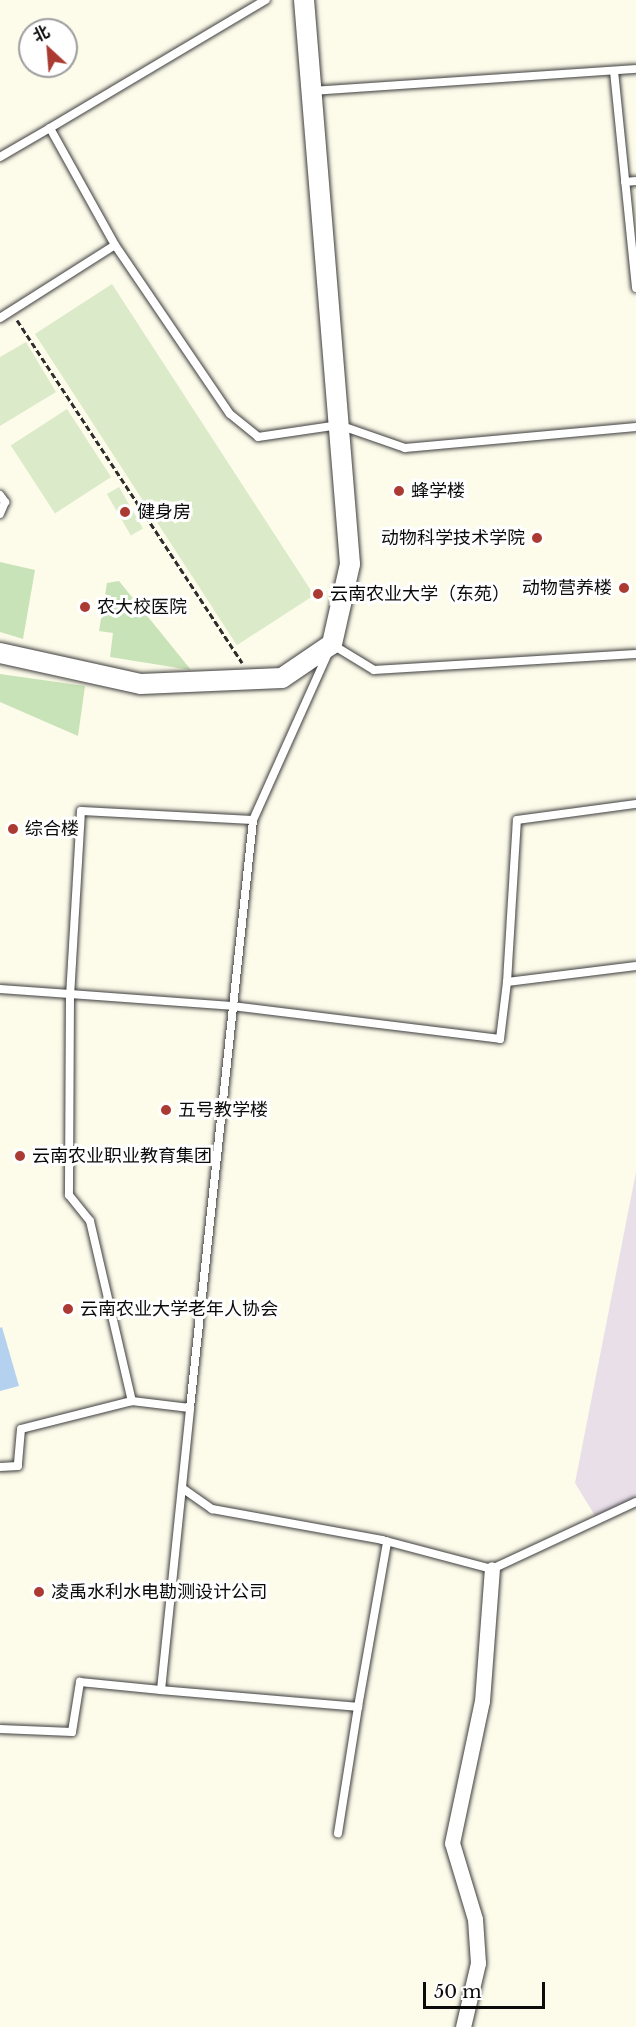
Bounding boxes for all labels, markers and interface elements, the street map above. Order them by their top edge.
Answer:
north arrow [18,18,78,78]
text: 北 [29,21,53,46]
place label: 蜂学楼 [411,480,465,502]
marker: 蜂学楼 [392,484,406,498]
place label: 健身房 [137,501,191,523]
marker: 健身房 [118,505,132,519]
place label: 动物科学技术学院 [381,527,525,549]
marker: 动物科学技术学院 [530,531,544,545]
place label: 动物营养楼 [522,577,612,599]
marker: 动物营养楼 [617,581,631,595]
place label: 云南农业大学（东苑） [330,583,510,605]
marker: 云南农业大学（东苑） [311,587,325,601]
place label: 农大校医院 [97,596,187,618]
marker: 农大校医院 [78,600,92,614]
place label: 综合楼 [25,818,79,840]
marker: 综合楼 [6,822,20,836]
place label: 五号教学楼 [178,1099,268,1121]
marker: 五号教学楼 [159,1103,173,1117]
place label: 云南农业职业教育集团 [32,1145,212,1167]
marker: 云南农业职业教育集团 [13,1149,27,1163]
place label: 云南农业大学老年人协会 [80,1298,278,1320]
marker: 云南农业大学老年人协会 [61,1302,75,1316]
place label: 凌禹水利水电勘测设计公司 [51,1581,267,1603]
marker: 凌禹水利水电勘测设计公司 [32,1585,46,1599]
scale bar [426,1970,548,2008]
text: 50 m [434,1981,482,2003]

